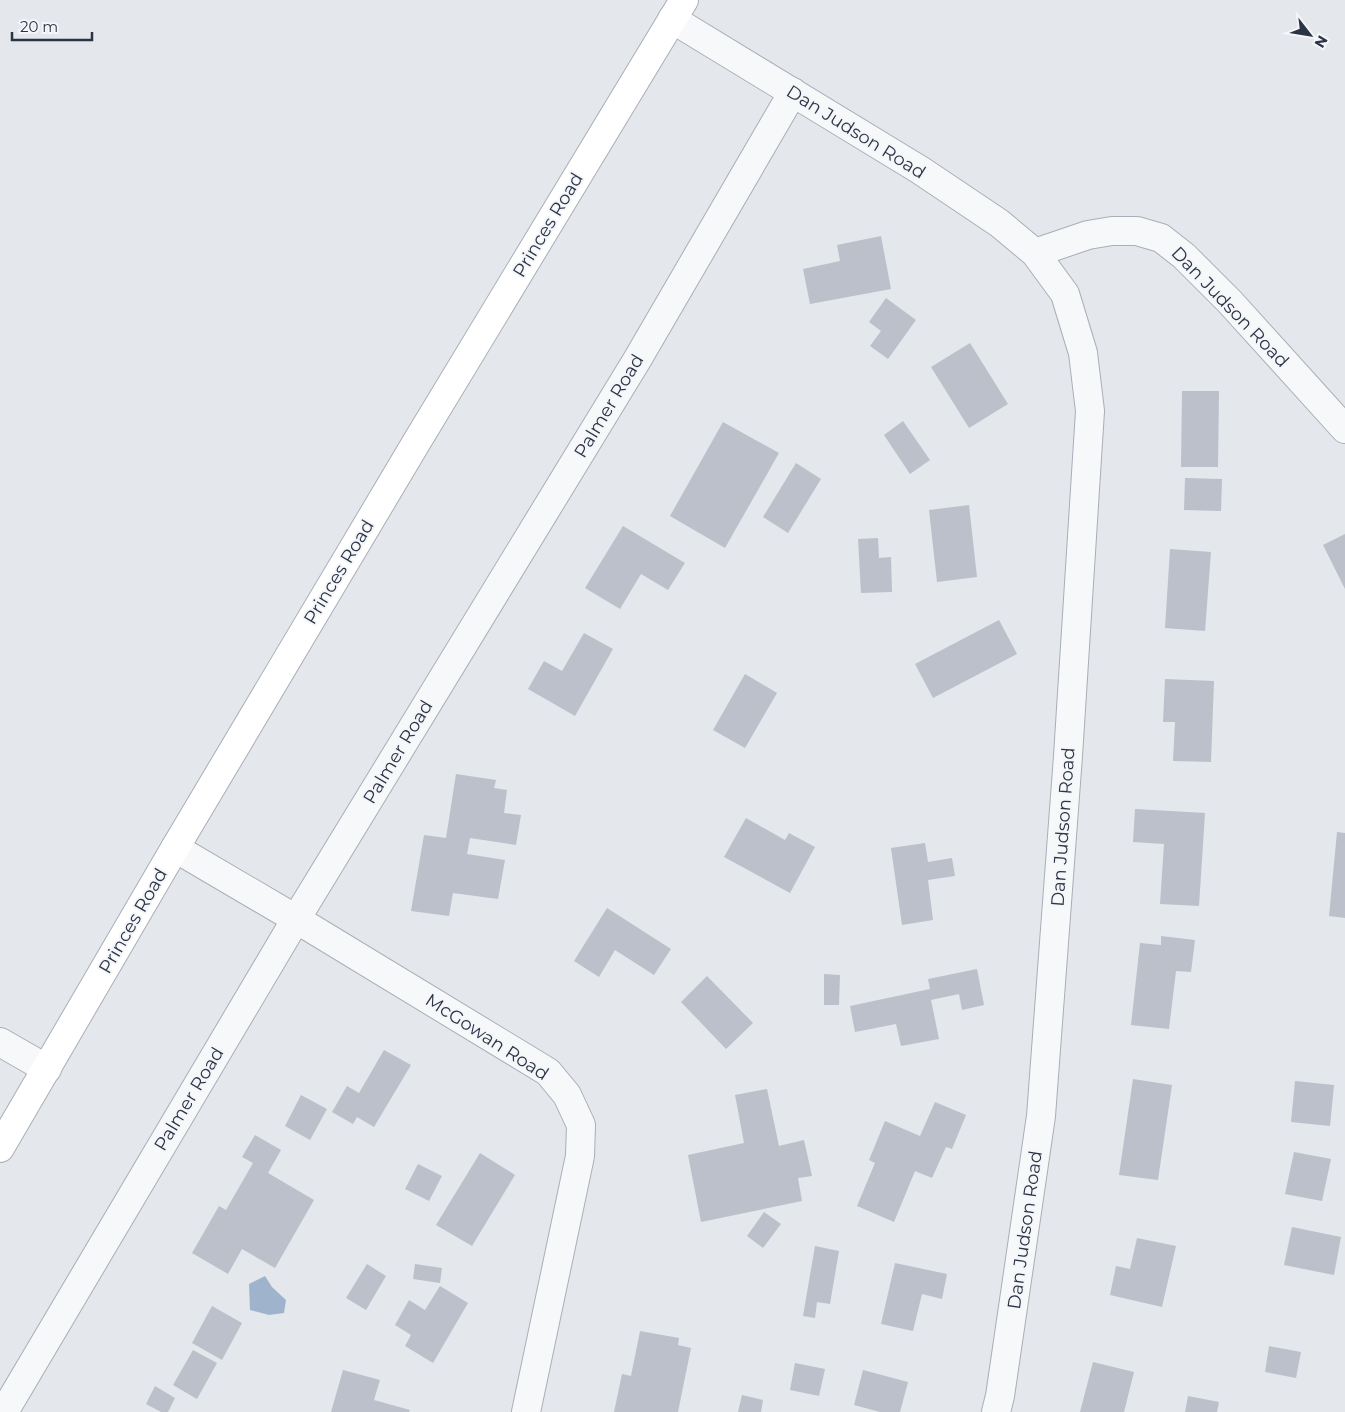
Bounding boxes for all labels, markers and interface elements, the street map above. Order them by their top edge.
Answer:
scale bar [12,10,92,42]
north arrow [1285,10,1335,60]
text: 20 m [20,17,58,36]
text: N [1311,32,1332,51]
street label: Dan Judson Road [782,80,930,184]
street label: Princes Road [508,169,588,281]
street label: Dan Judson Road [1167,242,1293,372]
street label: Palmer Road [569,350,649,462]
street label: Princes Road [299,516,379,628]
street label: Palmer Road [358,696,438,808]
street label: Dan Judson Road [1046,747,1080,907]
street label: Princes Road [94,864,172,978]
street label: McGowan Road [421,989,553,1085]
street label: Palmer Road [149,1043,229,1155]
street label: Dan Judson Road [1003,1149,1047,1311]

